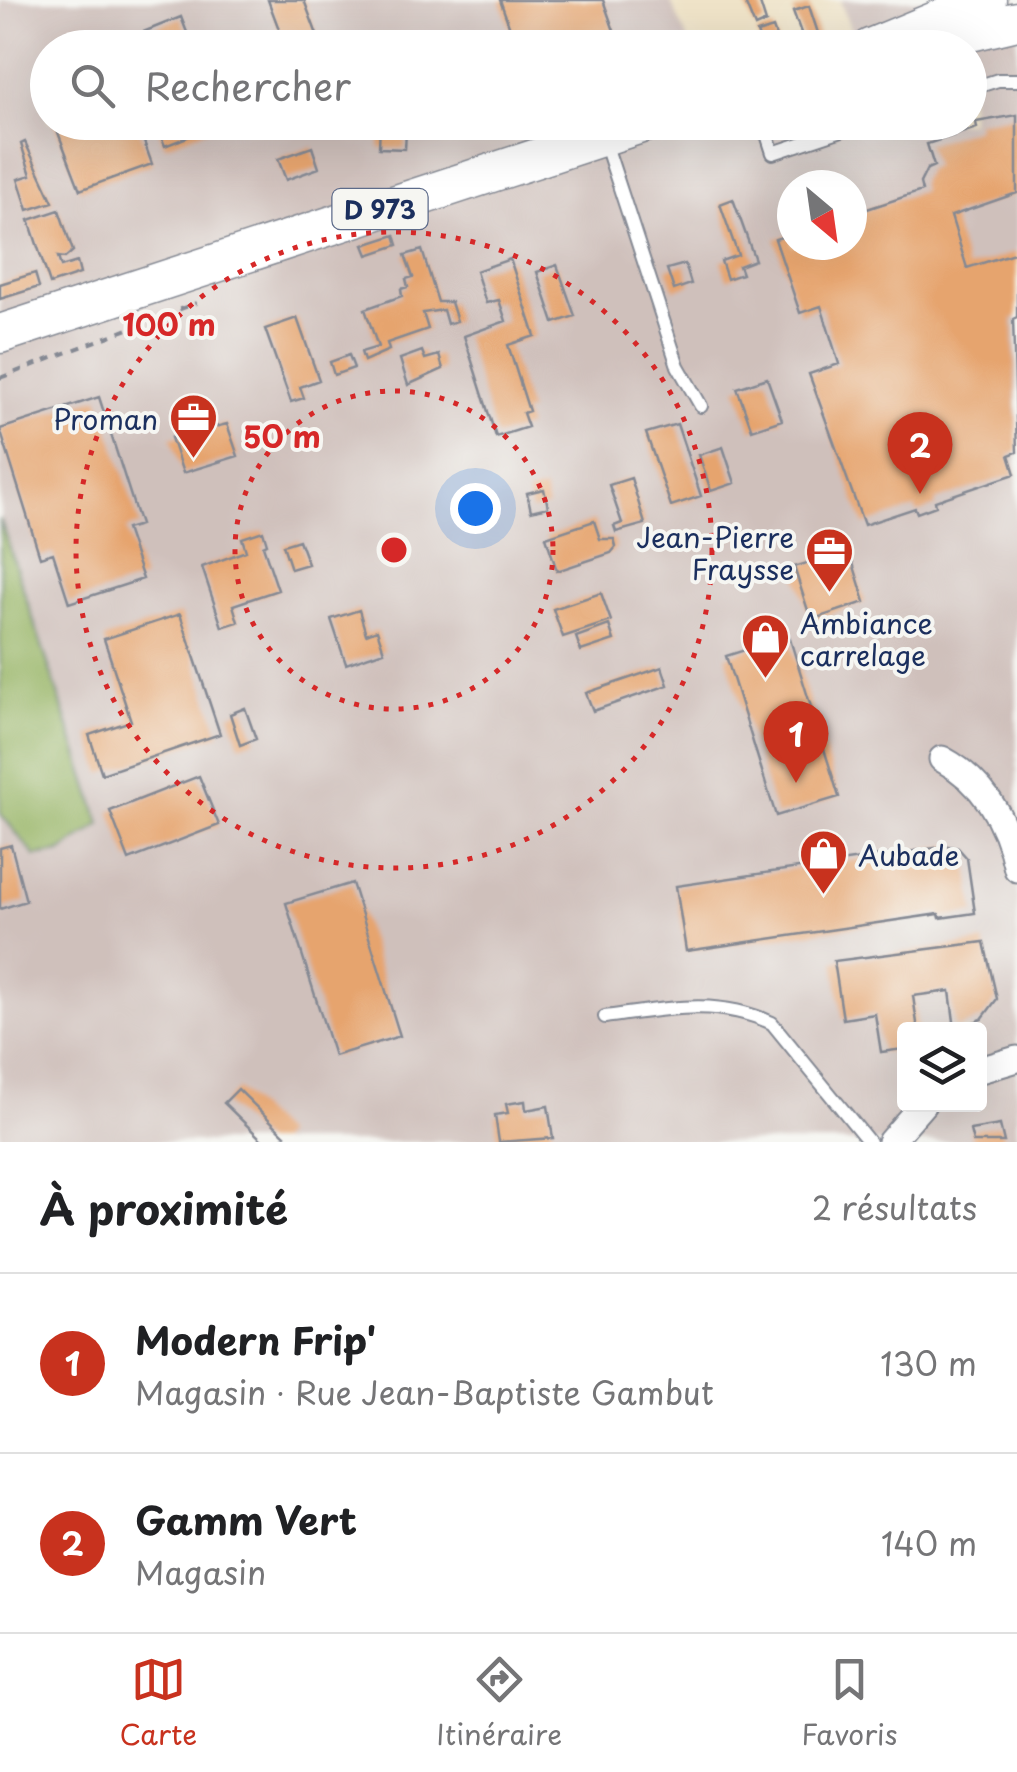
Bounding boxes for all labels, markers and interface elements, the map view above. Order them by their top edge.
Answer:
search box [30,30,987,140]
text: Rechercher [145,57,351,114]
icon: search [65,58,120,113]
north arrow [777,170,867,260]
road number: D 973 [332,189,428,229]
text: 100 m [122,301,216,346]
office icon: Proman [167,392,219,460]
place label: Proman [53,397,158,440]
pin: 2 [888,412,952,494]
text: 50 m [243,413,321,458]
your location [450,483,501,534]
place label: Jean-Pierre Fraysse [636,515,794,590]
office icon: Jean-Pierre Fraysse [803,526,855,594]
centre of rings [376,532,412,568]
place label: Ambiance carrelage [800,601,933,676]
shop icon: Ambiance carrelage [739,612,791,680]
pin: 1 [764,700,828,783]
shop icon: Aubade [797,828,849,896]
place label: Aubade [858,833,959,876]
map controls [897,1022,987,1112]
button: layers [897,1022,987,1112]
text: À proximité [40,1176,288,1239]
text: 2 résultats [812,1183,977,1231]
text: Modern Frip' [135,1311,376,1368]
text: 1 [65,1339,80,1387]
text: 130 m [880,1339,977,1387]
text: Magasin · Rue Jean-Baptiste Gambut [135,1368,714,1416]
text: Gamm Vert [135,1491,357,1548]
text: 2 [61,1519,84,1567]
text: 140 m [881,1519,977,1567]
text: Magasin [135,1548,266,1596]
tab: Carte [120,1652,197,1755]
tab: Itinéraire [436,1652,562,1755]
tab: Favoris [801,1652,897,1755]

